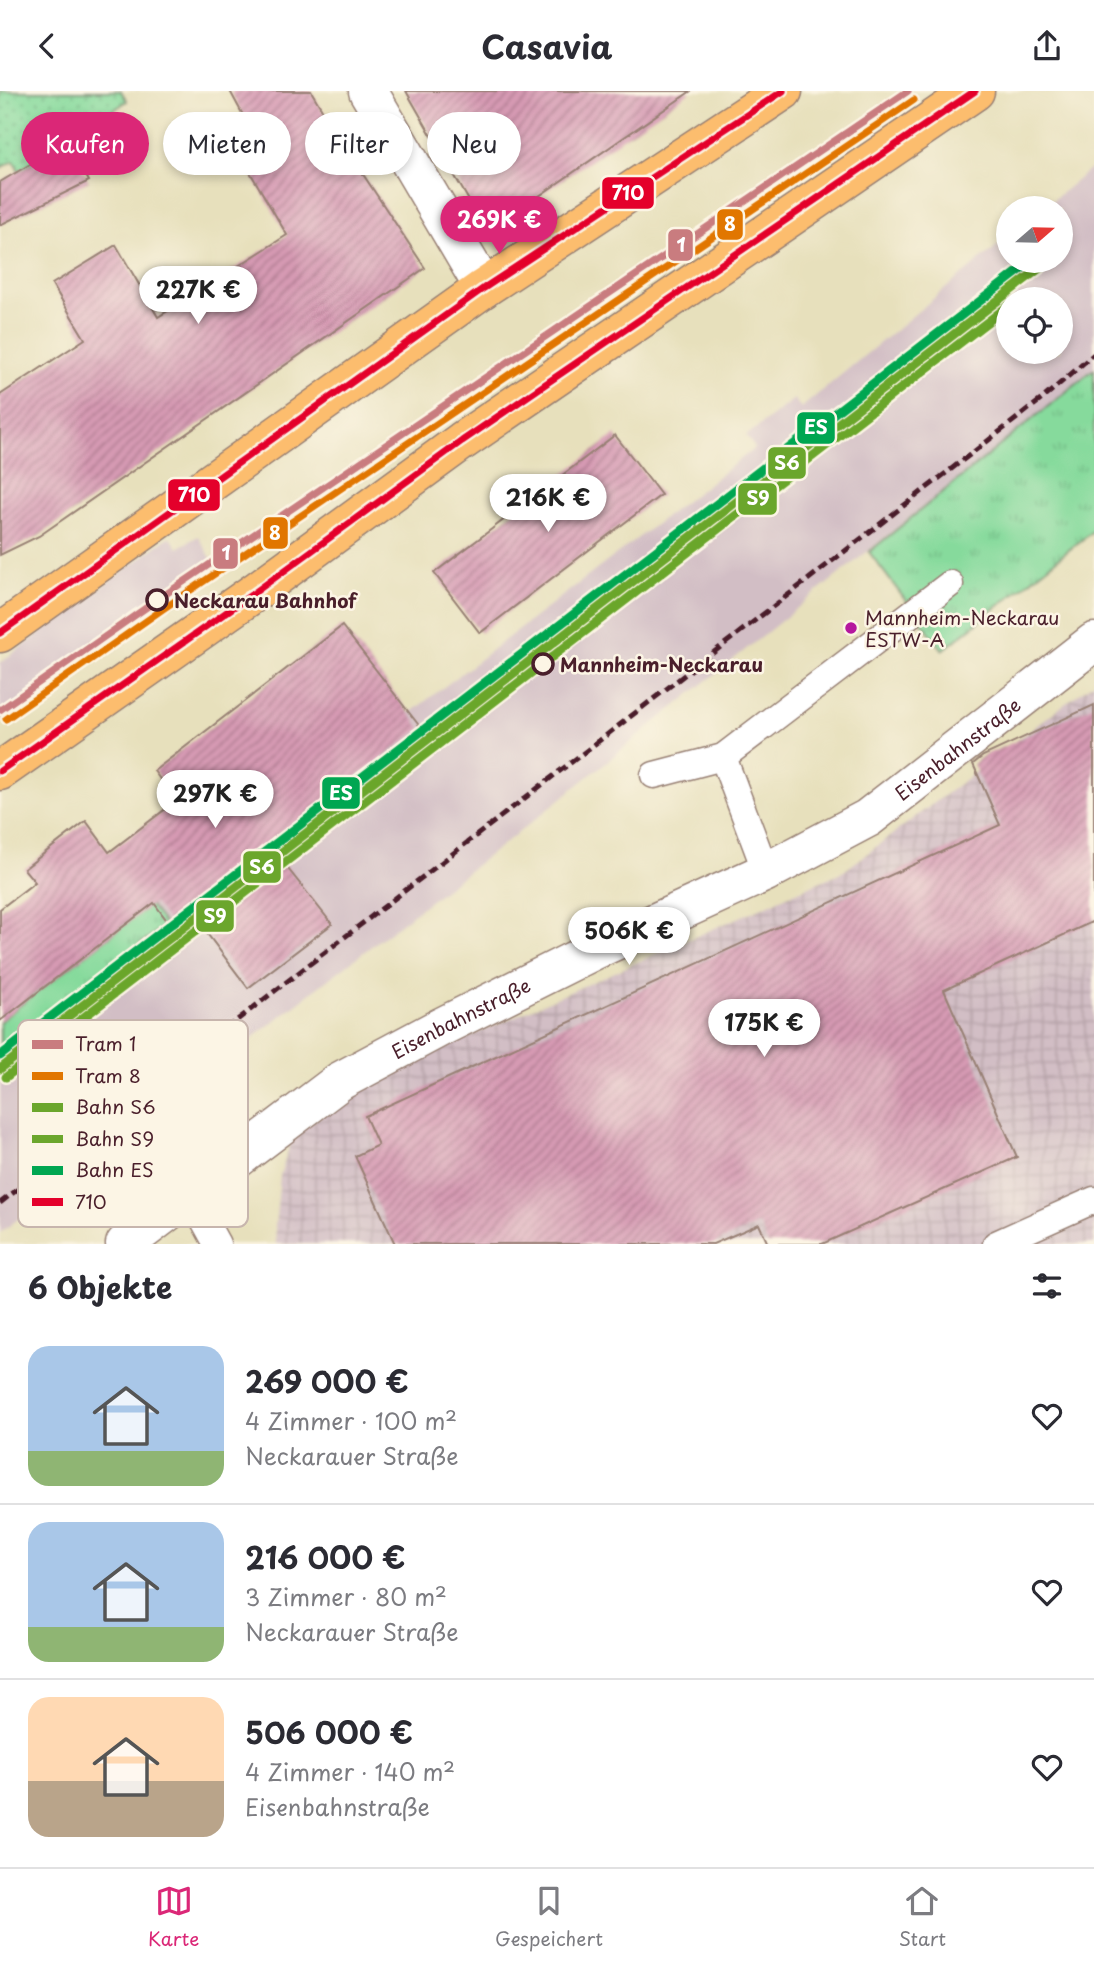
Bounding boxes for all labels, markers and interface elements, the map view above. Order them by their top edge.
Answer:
text: Casavia [481,22,613,70]
icon: back [28,27,66,65]
icon: share [1028,27,1066,65]
chip: Kaufen [21,112,149,175]
chip: Mieten [163,112,291,175]
chip: Filter [305,112,413,175]
chip: Neu [427,112,521,175]
line badge: 710 [601,176,655,210]
text: 710 [612,178,644,206]
north arrow [996,196,1073,273]
map controls [996,196,1073,364]
pin: 269K € [442,197,556,256]
text: 269K € [456,201,542,236]
line badge: 8 [716,208,744,241]
text: 8 [724,209,736,237]
line badge: 1 [667,228,694,262]
text: 1 [676,230,686,258]
pin: 227K € [141,267,255,326]
text: 227K € [155,271,241,306]
button: locate [996,287,1073,364]
line badge: ES [796,411,836,445]
text: ES [804,412,828,440]
line badge: S6 [767,446,807,480]
text: S6 [774,448,800,476]
pin: 216K € [491,475,605,534]
line badge: 710 [167,478,221,512]
text: 216K € [506,479,590,514]
text: 710 [178,480,210,508]
line badge: S9 [737,482,778,516]
text: S9 [746,483,770,511]
line badge: 8 [262,516,289,550]
text: 8 [269,518,281,546]
line badge: 1 [212,537,239,570]
text: 1 [221,538,231,566]
place label: Neckarau Bahnhof [174,586,358,614]
marker: Neckarau Bahnhof [146,589,168,611]
place label: Mannheim-Neckarau ESTW-A [865,603,1059,653]
marker: Mannheim-Neckarau ESTW-A [843,620,859,636]
place label: Mannheim-Neckarau [560,650,763,678]
marker: Mannheim-Neckarau [532,653,554,675]
street label: Eisenbahnstraße [888,691,1026,806]
pin: 297K € [158,771,272,830]
text: 297K € [173,775,257,810]
line badge: ES [321,776,361,810]
text: ES [329,778,353,806]
line badge: S6 [242,850,282,884]
text: S6 [249,852,275,880]
line badge: S9 [195,899,235,933]
text: S9 [203,901,227,929]
pin: 506K € [572,907,686,967]
text: 506K € [584,912,674,947]
street label: Eisenbahnstraße [386,971,535,1065]
pin: 175K € [707,999,821,1059]
text: 175K € [724,1004,804,1039]
legend [18,1020,248,1227]
text: Tram 1 [75,1029,136,1057]
text: Tram 8 [75,1061,141,1089]
text: Bahn S6 [75,1092,155,1120]
text: Bahn S9 [75,1124,154,1152]
text: Bahn ES [75,1155,154,1183]
text: 710 [75,1187,107,1215]
text: 6 Objekte [28,1264,172,1309]
icon: filters [1028,1267,1066,1305]
text: 269 000 € [245,1358,409,1403]
icon: home [84,1374,168,1458]
icon: heart [1028,1397,1066,1435]
text: 4 Zimmer · 100 m² [245,1403,457,1438]
text: Neckarauer Straße [245,1438,458,1473]
text: 216 000 € [245,1534,406,1579]
icon: home [84,1550,168,1634]
icon: heart [1028,1573,1066,1611]
text: 3 Zimmer · 80 m² [245,1579,447,1614]
text: Neckarauer Straße [245,1614,458,1649]
text: 506 000 € [245,1709,413,1754]
icon: home [84,1725,168,1809]
icon: heart [1028,1748,1066,1786]
text: 4 Zimmer · 140 m² [245,1754,455,1789]
text: Eisenbahnstraße [245,1789,430,1824]
tab: Karte [148,1882,199,1952]
tab: Gespeichert [495,1882,603,1952]
tab: Start [899,1882,946,1952]

